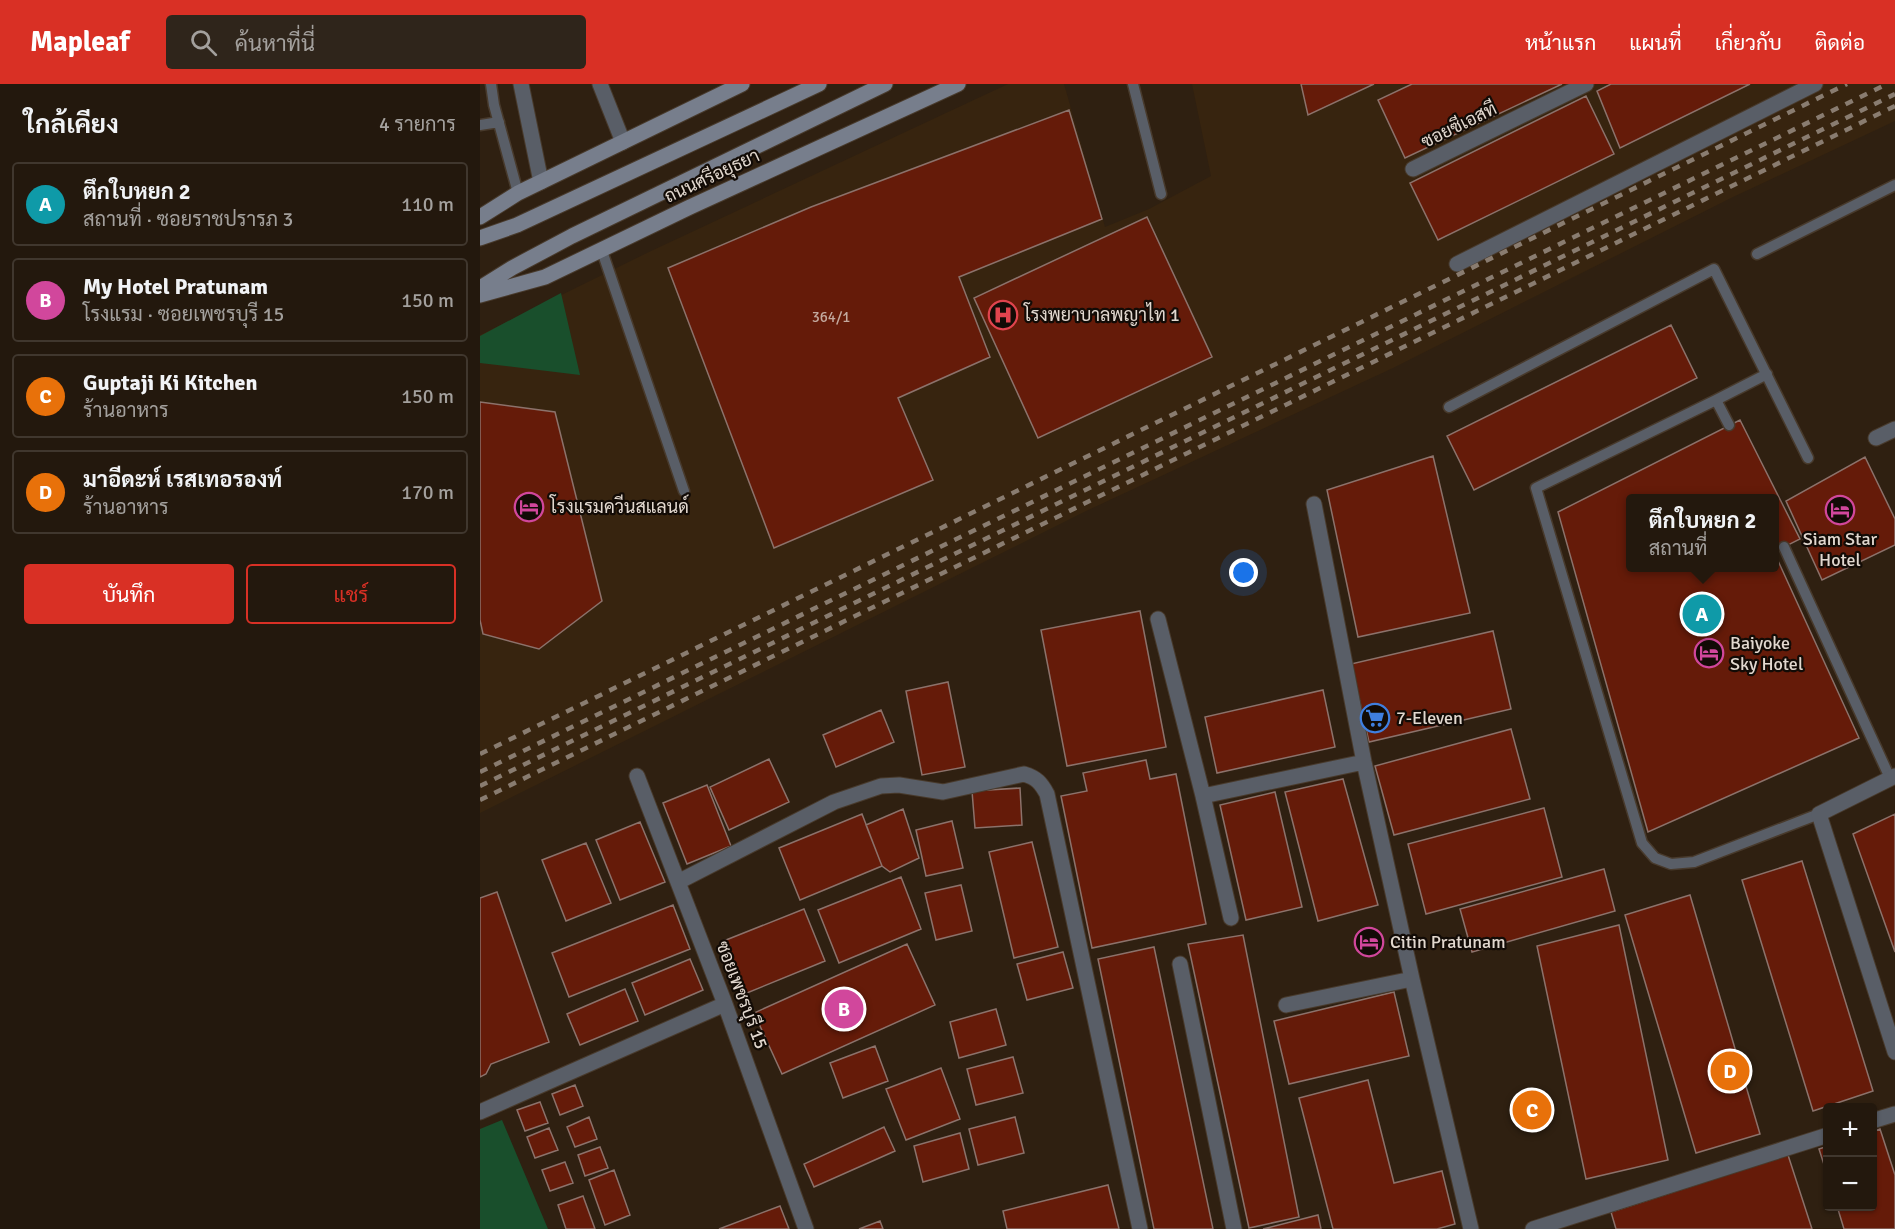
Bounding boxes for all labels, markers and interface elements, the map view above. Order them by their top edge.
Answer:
search box [166,15,586,69]
text: Mapleaf [30,25,130,59]
icon: search [187,26,220,59]
text: ค้นหาที่นี่ [235,30,315,57]
text: หน้าแรก [1525,30,1596,56]
text: แผนที่ [1629,30,1682,56]
text: เกี่ยวกับ [1715,30,1782,56]
text: ติดต่อ [1815,30,1865,56]
street label: ซอยซีเอสที [1417,95,1500,153]
text: ใกล้เคียง [24,109,119,141]
text: 4 รายการ [379,112,456,137]
street label: ถนนศรีอยุธยา [660,143,764,209]
text: ตึกใบหยก 2 [83,178,191,205]
text: A [39,192,52,217]
text: 110 m [401,192,454,217]
text: สถานที่ · ซอยราชปรารภ 3 [83,207,293,232]
text: My Hotel Pratunam [83,273,268,300]
text: B [39,288,52,313]
text: 150 m [401,288,454,313]
hospital icon: โรงพยาบาลพญาไท 1 [987,299,1019,331]
text: โรงแรม · ซอยเพชรบุรี 15 [83,302,284,327]
place label: โรงพยาบาลพญาไท 1 [1023,302,1180,326]
house number: 364/1 [812,308,850,326]
text: Guptaji Ki Kitchen [83,369,258,396]
text: C [39,384,52,409]
text: 150 m [401,384,454,409]
text: ร้านอาหาร [83,398,169,423]
text: มาอีดะห์ เรสเทอรองท์ [83,466,282,493]
text: D [39,480,52,505]
text: 170 m [401,480,454,505]
hotel icon: โรงแรมควีนสแลนด์ [513,491,545,523]
place label: โรงแรมควีนสแลนด์ [549,494,689,518]
popup [1626,494,1779,572]
hotel icon: Siam Star Hotel [1824,494,1856,526]
text: ร้านอาหาร [83,495,169,520]
text: ตึกใบหยก 2 [1649,507,1756,534]
place label: Siam Star Hotel [1803,528,1878,571]
text: สถานที่ [1649,536,1708,561]
your location [1229,558,1258,587]
button: บันทึก [24,564,234,624]
button: แชร์ [246,564,456,624]
pin: A [1682,592,1722,636]
place label: Baiyoke Sky Hotel [1730,632,1803,675]
hotel icon: Baiyoke Sky Hotel [1693,637,1725,669]
supermarket icon: 7-Eleven [1359,702,1391,734]
place label: 7-Eleven [1396,707,1463,729]
hotel icon: Citin Pratunam [1353,926,1385,958]
place label: Citin Pratunam [1390,931,1506,953]
street label: ซอยเพชรบุรี 15 [710,937,775,1052]
pin: B [824,986,864,1032]
pin: D [1710,1048,1750,1094]
pin: C [1512,1088,1552,1132]
map controls [1823,1103,1877,1211]
button: + [1823,1103,1877,1157]
button: − [1823,1157,1877,1211]

